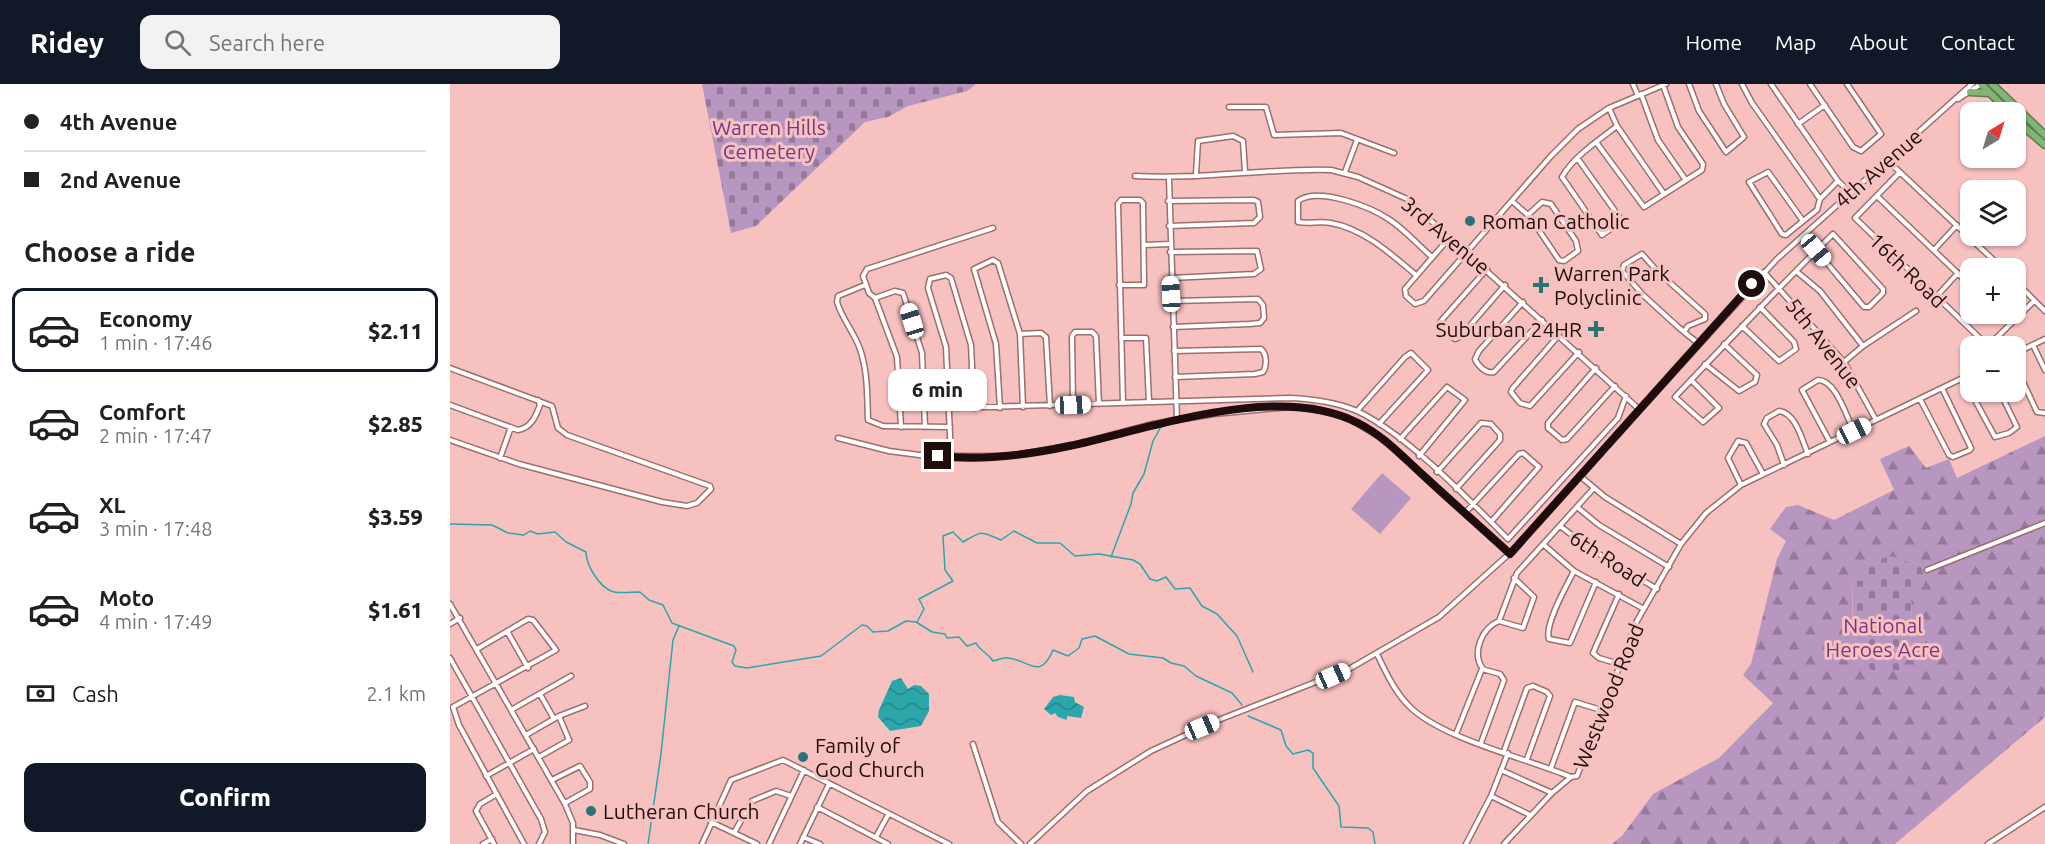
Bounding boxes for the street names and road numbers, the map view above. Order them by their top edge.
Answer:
street label: 4th Avenue [1830,124,1926,212]
street label: 3rd Avenue [1397,191,1495,279]
street label: 16th Road [1865,228,1951,312]
street label: 5th Avenue [1781,293,1867,393]
street label: 6th Road [1566,525,1650,591]
street label: Westwood Road [1568,620,1648,772]

